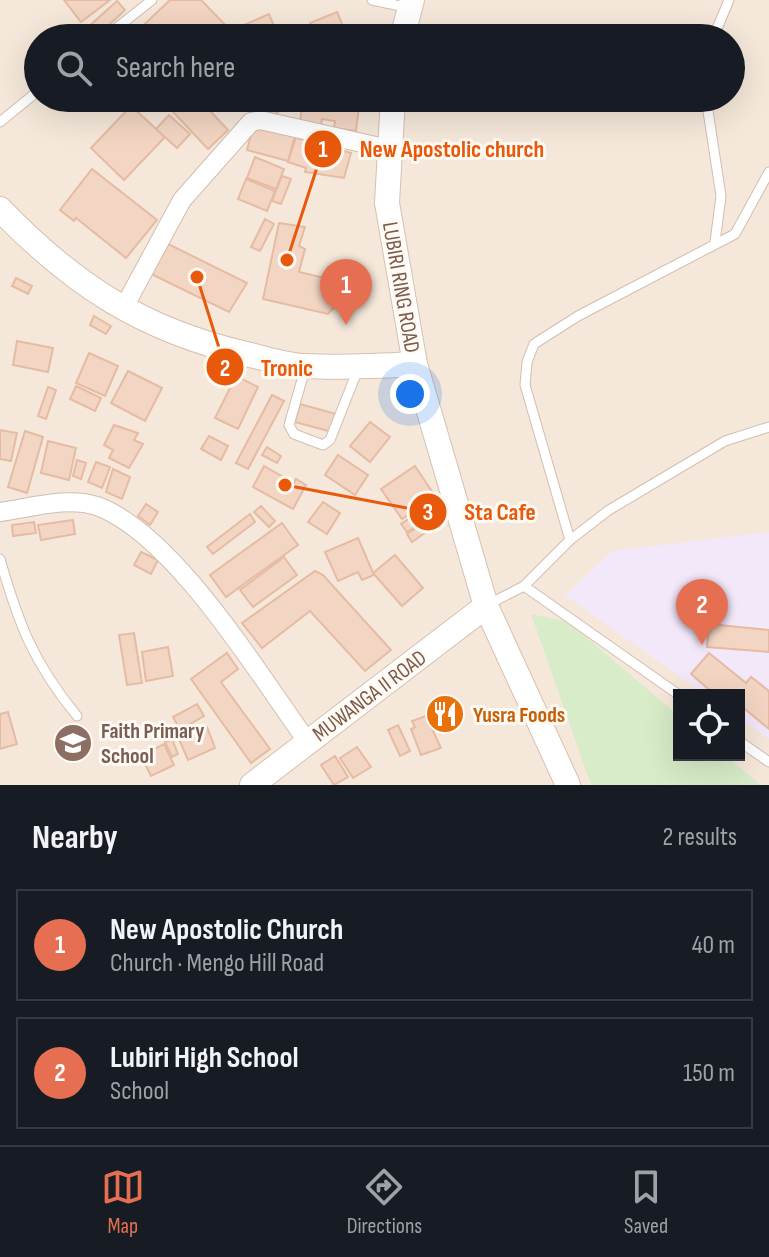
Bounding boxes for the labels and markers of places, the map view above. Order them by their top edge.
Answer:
callout: New Apostolic church [303,125,560,173]
pin: 1 [320,259,372,325]
callout: Tronic [205,343,330,391]
callout: Sta Cafe [408,488,552,536]
pin: 2 [676,579,728,645]
restaurant icon: Yusra Foods [424,693,466,735]
place label: Yusra Foods [473,702,565,729]
place label: Faith Primary School [101,718,204,770]
school or university icon: Faith Primary School [52,722,94,764]

